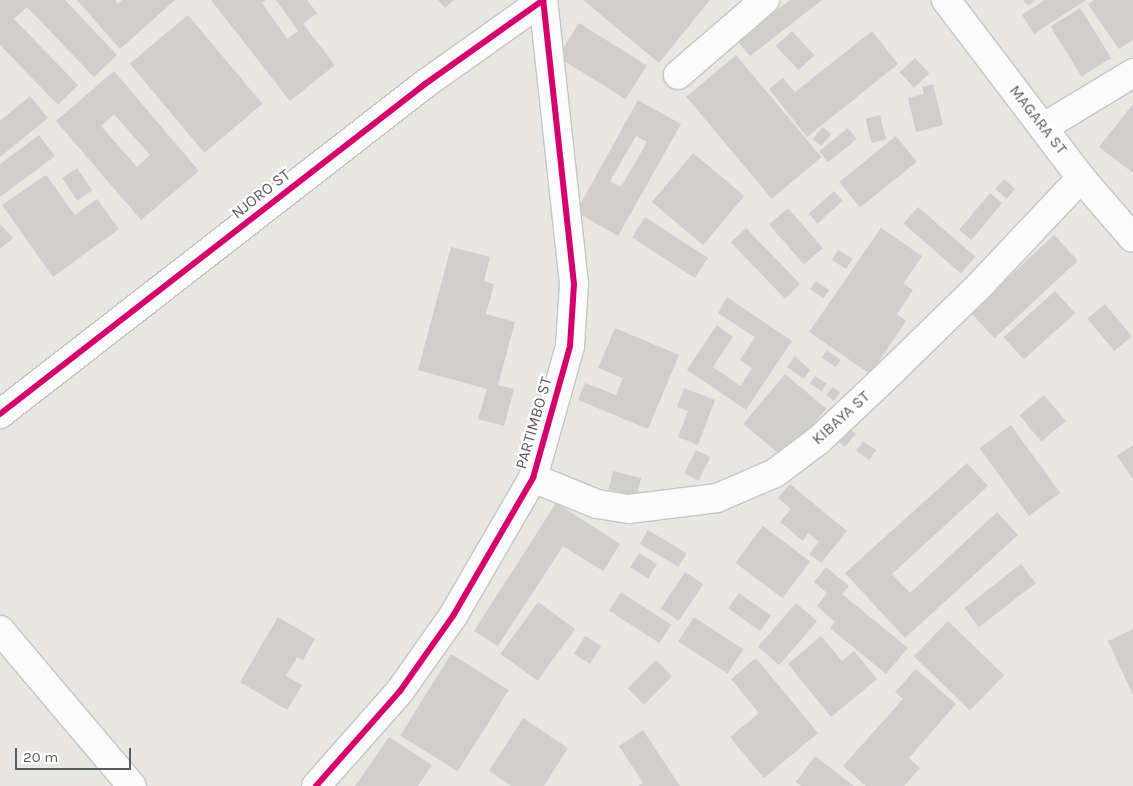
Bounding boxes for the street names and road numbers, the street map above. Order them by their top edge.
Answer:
street label: MAGARA ST [1005,82,1071,158]
street label: NJORO ST [228,165,294,223]
street label: PARTIMBO ST [512,375,556,471]
street label: KIBAYA ST [808,387,874,449]

